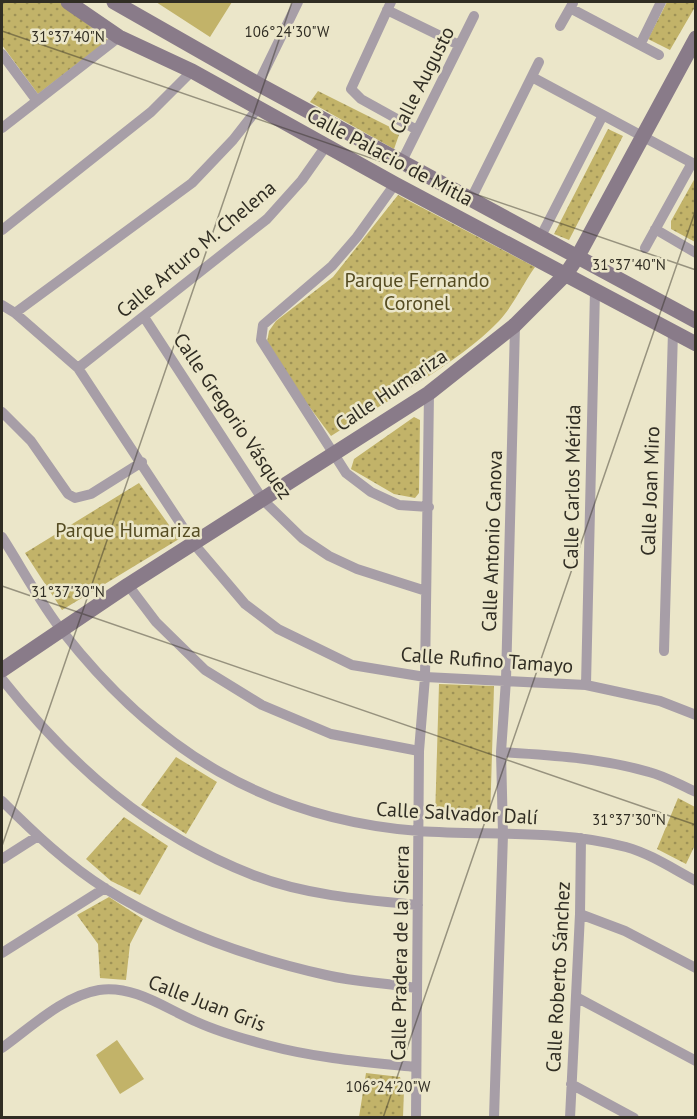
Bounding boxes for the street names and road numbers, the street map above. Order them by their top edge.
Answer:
street label: Calle Augusto [384,22,460,138]
street label: Calle Palacio de Mitla [302,102,478,212]
street label: Calle Arturo M. Chelena [111,175,281,323]
street label: Calle Gregorio Vásquez [168,328,298,504]
street label: Calle Humariza [330,343,452,437]
street label: Calle Carlos Mérida [558,404,586,570]
street label: Calle Joan Miro [635,426,665,556]
street label: Calle Antonio Canova [476,450,508,632]
street label: Calle Rufino Tamayo [400,641,574,679]
street label: Calle Salvador Dalí [375,796,539,830]
street label: Calle Pradera de la Sierra [385,845,415,1061]
street label: Calle Roberto Sánchez [540,881,576,1073]
street label: Calle Juan Gris [145,969,269,1037]

